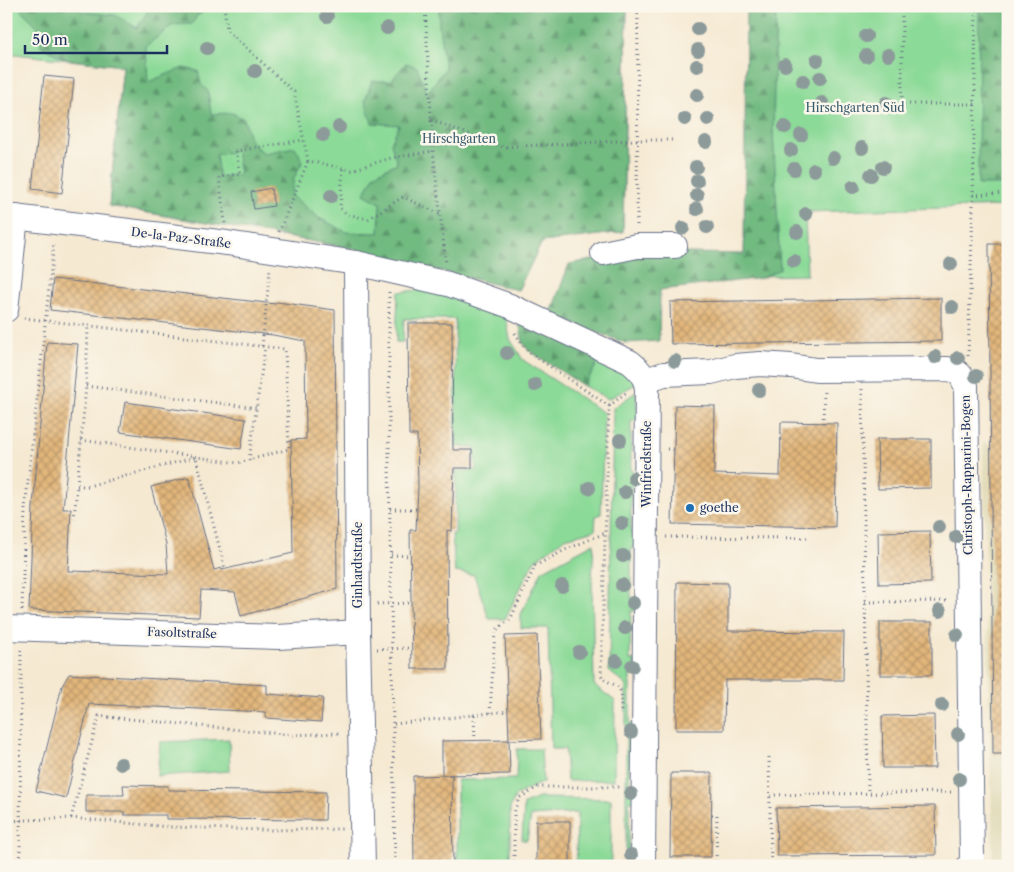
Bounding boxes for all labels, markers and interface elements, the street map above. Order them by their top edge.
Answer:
scale bar [25,22,168,54]
text: 50 m [32,30,68,49]
park label: Hirschgarten Süd [805,100,905,115]
park label: Hirschgarten [422,131,497,146]
street label: De-la-Paz-Straße [130,224,232,251]
street label: Christoph-Rapparini-Bogen [958,394,975,555]
street label: Winfriedstraße [639,420,654,509]
place label: goethe [700,500,739,515]
marker: goethe [684,502,696,514]
street label: Ginhardtstraße [350,521,365,608]
street label: Fasoltstraße [147,624,217,641]

